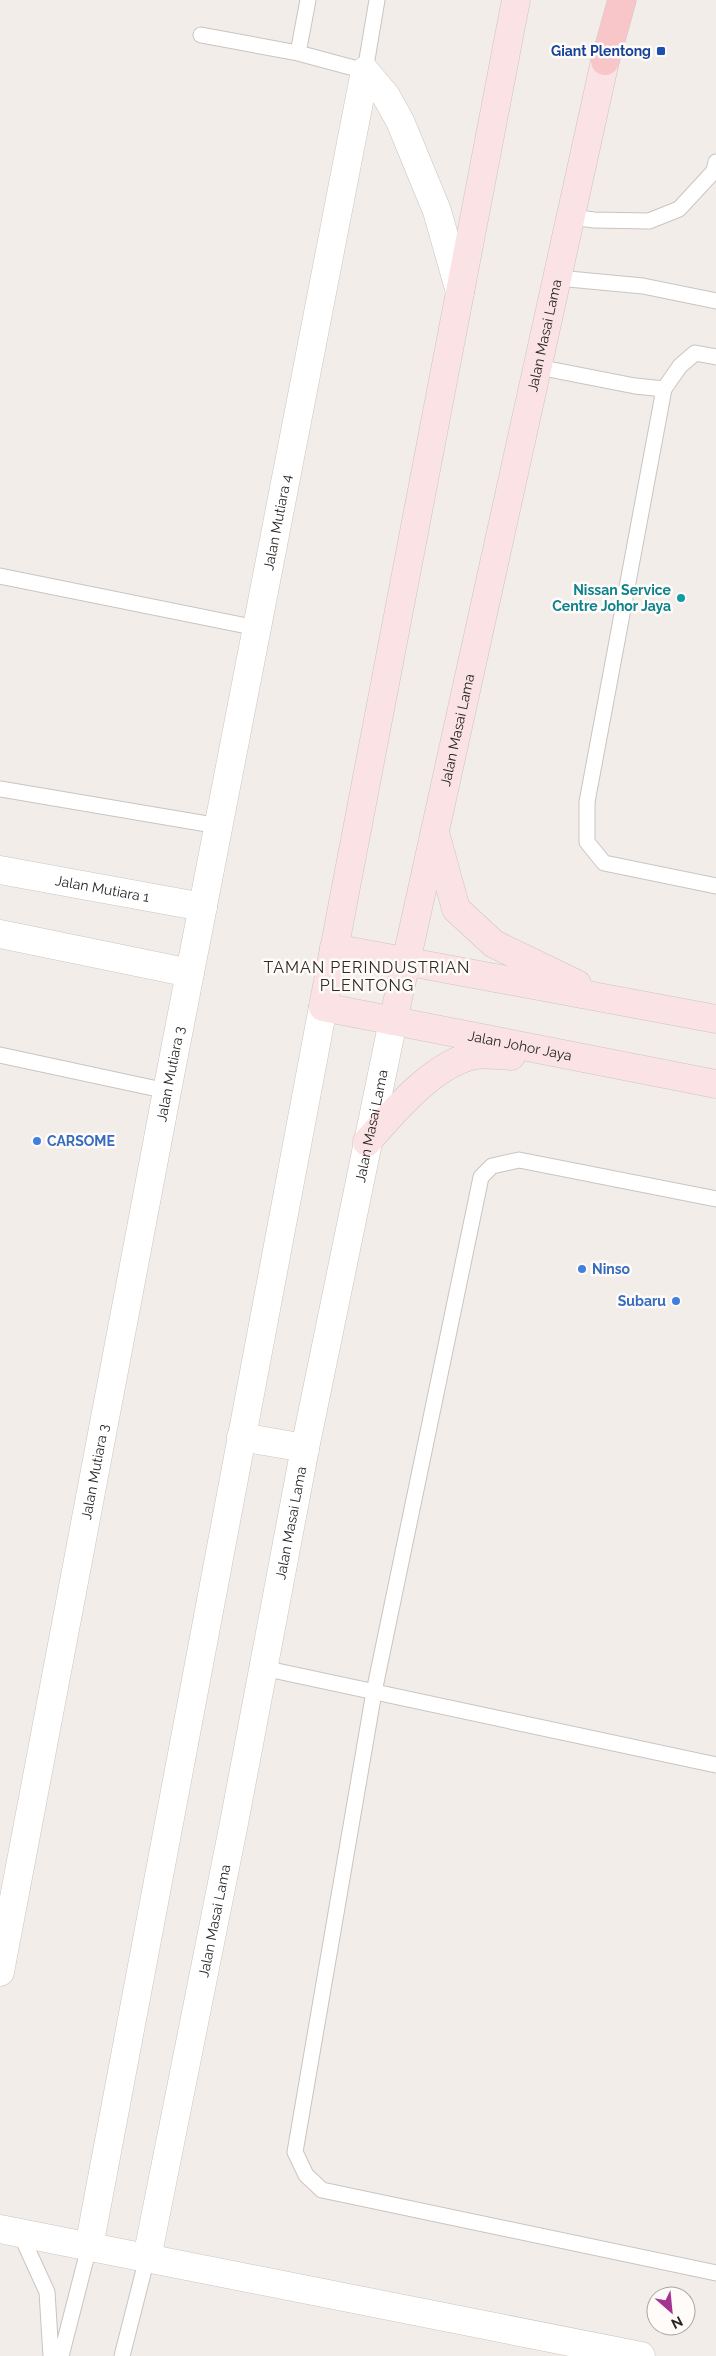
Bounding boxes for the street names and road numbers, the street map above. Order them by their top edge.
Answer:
street label: Jalan Masai Lama [524,278,565,393]
street label: Jalan Mutiara 4 [260,473,295,572]
street label: Jalan Masai Lama [437,672,477,788]
street label: Jalan Mutiara 1 [54,872,151,905]
street label: Jalan Mutiara 3 [153,1025,187,1123]
street label: Jalan Johor Jaya [467,1028,573,1064]
street label: Jalan Masai Lama [352,1068,391,1184]
street label: Jalan Mutiara 3 [78,1423,112,1521]
street label: Jalan Masai Lama [272,1465,309,1581]
street label: Jalan Masai Lama [195,1863,234,1978]

